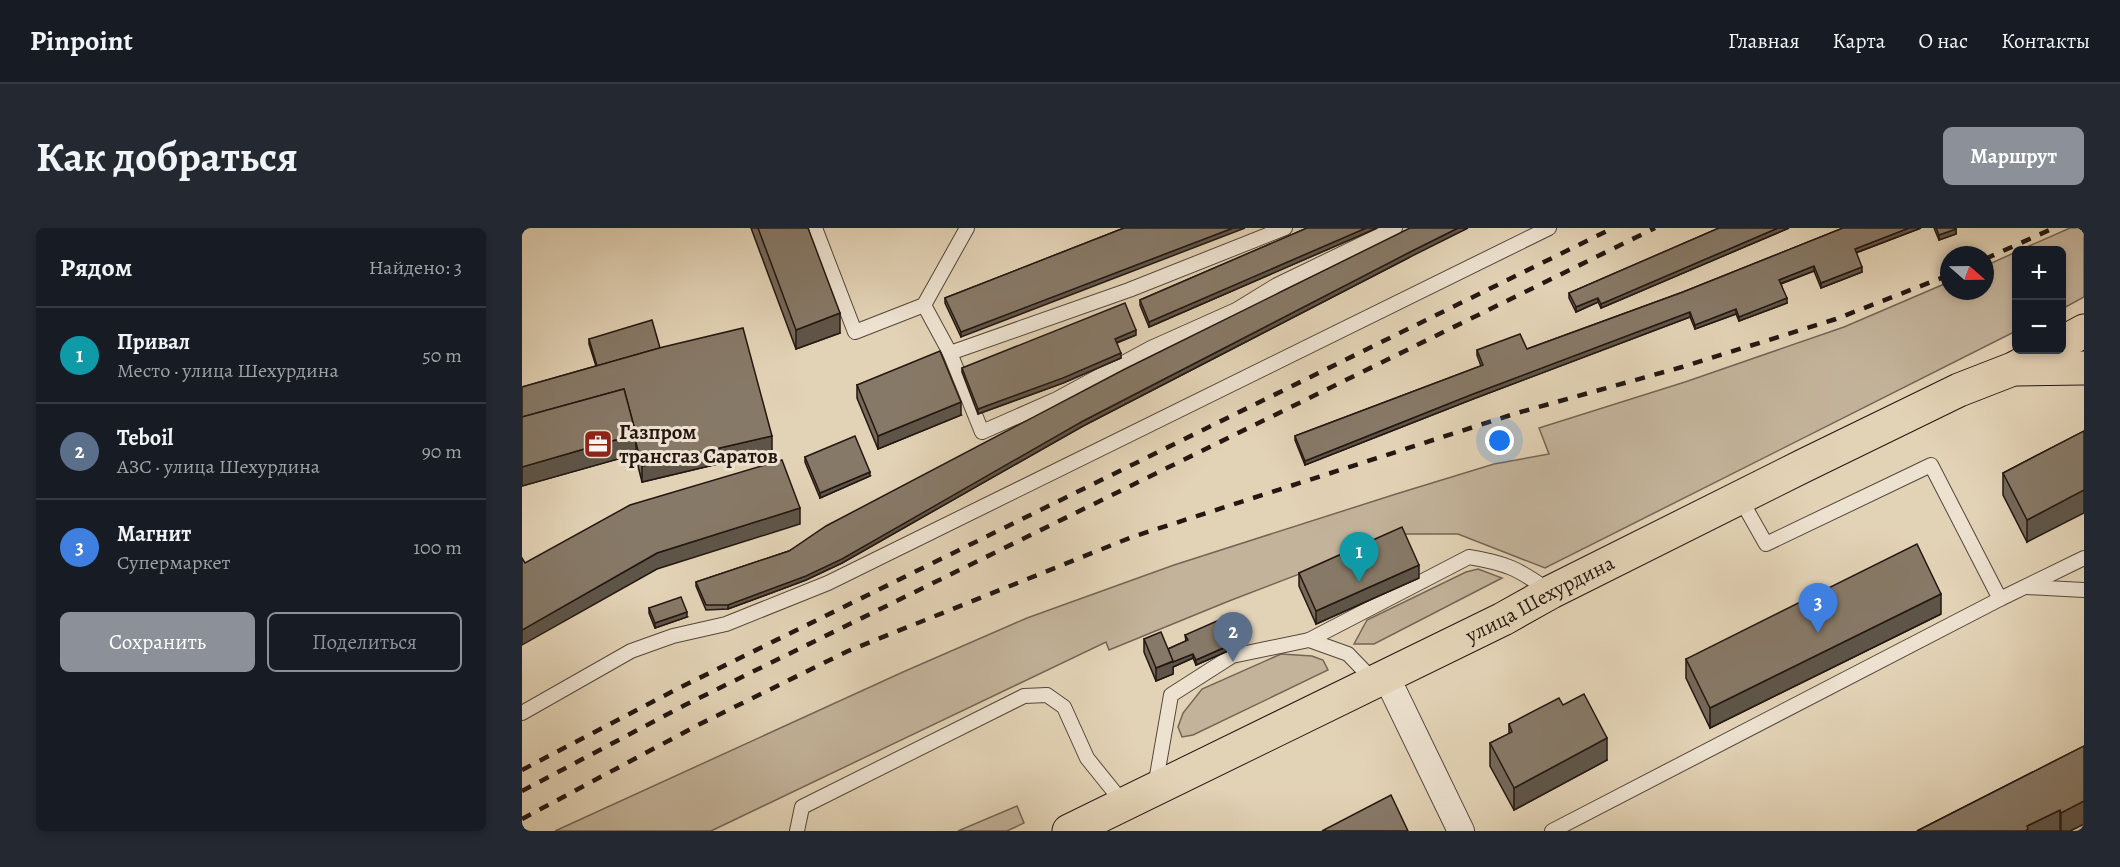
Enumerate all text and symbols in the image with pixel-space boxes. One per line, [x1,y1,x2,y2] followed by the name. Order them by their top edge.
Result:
[30,22,133,60] text: Pinpoint
[1728,27,1800,55] text: Главная
[1833,27,1885,55] text: Карта
[1918,27,1968,55] text: О нас
[2001,27,2090,55] text: Контакты
[1943,127,2084,185] button: Маршрут
[36,128,298,185] text: Как добраться
[1940,246,1994,300] north arrow
[2012,246,2066,354] map controls
[2012,246,2066,300] button: +
[60,250,132,285] text: Рядом
[369,254,462,281] text: Найдено: 3
[2012,300,2066,354] button: −
[117,327,190,357] text: Привал
[76,342,83,369] text: 1
[422,342,462,369] text: 50 m
[117,357,339,384] text: Место · улица Шехурдина
[619,418,778,470] place label: Газпром трансгаз Саратов
[117,423,173,453] text: Teboil
[1485,426,1514,455] your location
[582,428,614,460] office icon: Газпром трансгаз Саратов
[75,438,84,465] text: 2
[422,438,462,465] text: 90 m
[117,453,320,480] text: АЗС · улица Шехурдина
[117,519,191,549] text: Магнит
[1340,532,1378,582] pin: 1
[75,534,84,561] text: 3
[413,534,462,561] text: 100 m
[1460,548,1619,650] street label: улица Шехурдина
[117,549,231,576] text: Супермаркет
[1798,584,1838,633] pin: 3
[60,612,255,672] button: Сохранить
[267,612,462,672] button: Поделиться
[1214,612,1252,662] pin: 2

